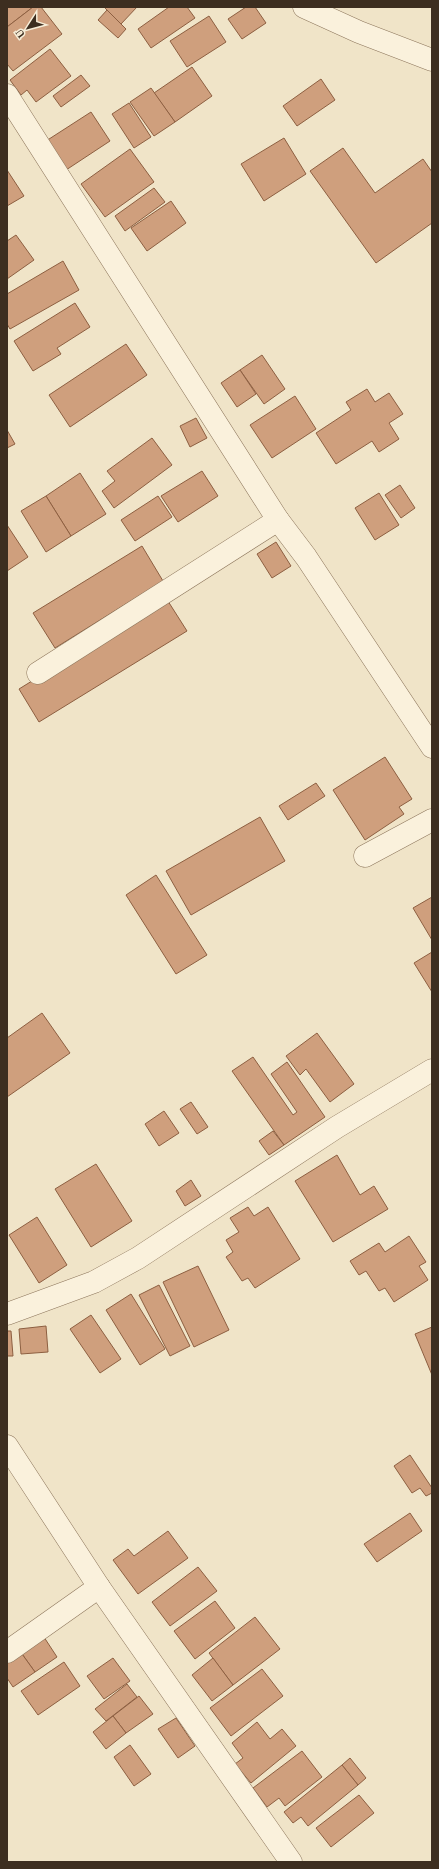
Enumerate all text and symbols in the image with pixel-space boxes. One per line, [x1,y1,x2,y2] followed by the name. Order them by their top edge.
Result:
[8,8,48,48] north arrow
[13,27,27,41] text: U

